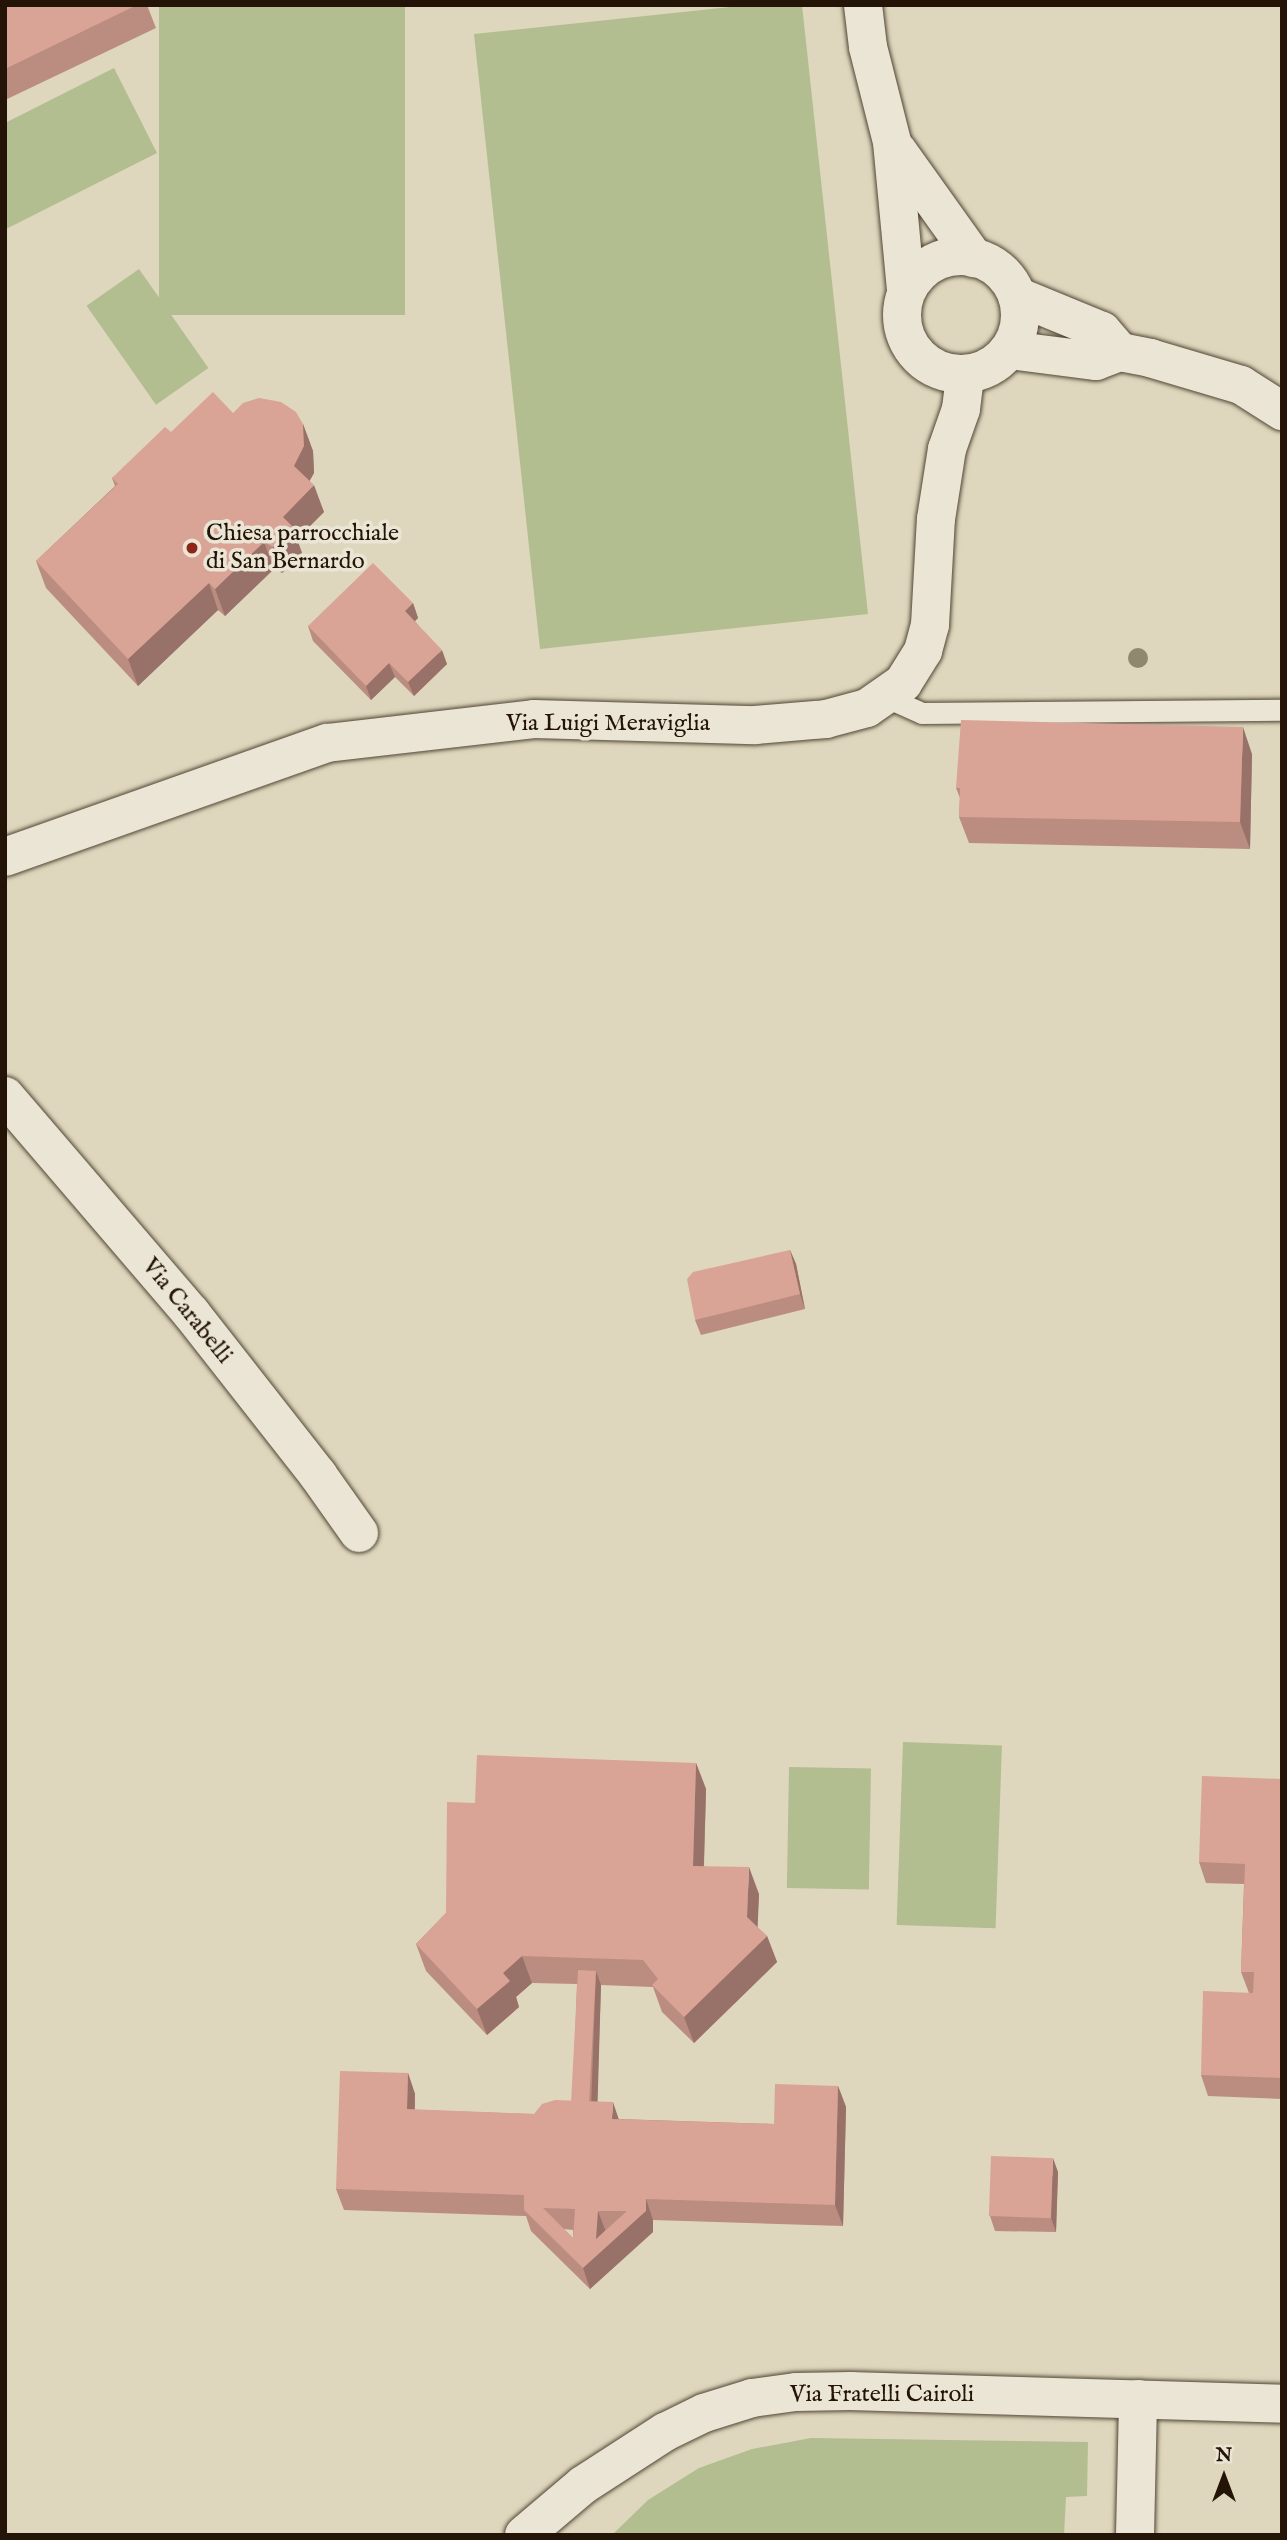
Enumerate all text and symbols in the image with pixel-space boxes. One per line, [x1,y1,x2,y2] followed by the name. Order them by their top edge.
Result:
[206,520,399,576] place label: Chiesa parrocchiale di San Bernardo
[184,540,200,556] marker: Chiesa parrocchiale di San Bernardo
[506,710,710,738] street label: Via Luigi Meraviglia
[136,1252,238,1370] street label: Via Carabelli
[790,2381,974,2409] street label: Via Fratelli Cairoli
[1189,2442,1259,2512] north arrow
[1216,2444,1232,2468] text: N

